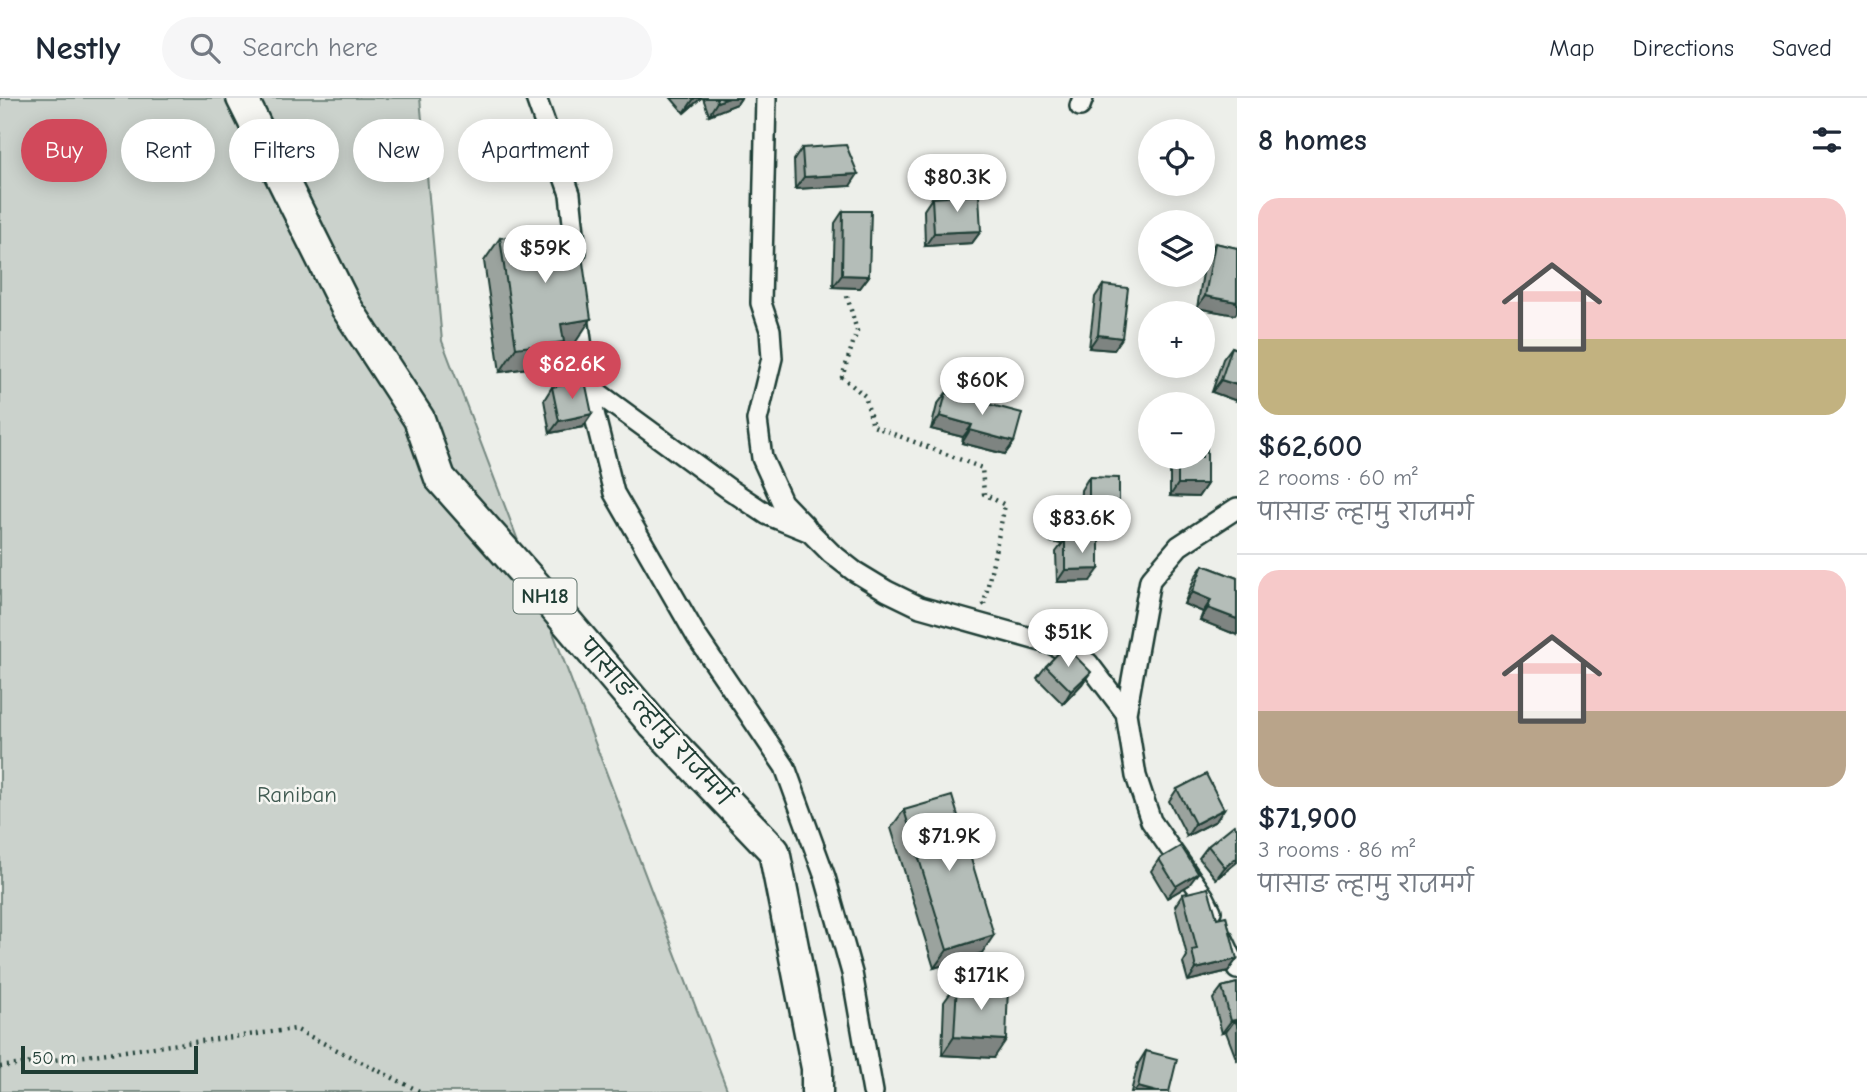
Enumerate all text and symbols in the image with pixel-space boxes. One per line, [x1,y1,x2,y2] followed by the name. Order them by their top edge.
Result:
[162,17,652,80] search box
[35,29,120,67] text: Nestly
[186,29,224,67] icon: search
[242,33,378,63] text: Search here
[1549,34,1595,62] text: Map
[1633,34,1734,62] text: Directions
[1772,34,1832,62] text: Saved
[21,119,107,182] chip: Buy
[121,119,215,182] chip: Rent
[229,119,339,182] chip: Filters
[353,119,444,182] chip: New
[458,119,613,182] chip: Apartment
[1138,119,1215,469] map controls
[1138,119,1215,196] button: locate
[1808,121,1846,159] icon: filters
[1258,123,1367,158] text: 8 homes
[900,155,1014,214] pin: $80.3K
[923,163,991,190] text: $80.3K
[1138,210,1215,287] button: layers
[504,226,586,285] pin: $59K
[519,234,571,261] text: $59K
[1489,244,1615,370] icon: home
[1138,301,1215,378] button: +
[515,342,629,401] pin: $62.6K
[539,350,605,377] text: $62.6K
[941,358,1023,417] pin: $60K
[956,366,1008,393] text: $60K
[1138,392,1215,469] button: −
[1258,429,1362,464] text: $62,600
[1258,464,1418,491] text: 2 rooms · 60 m²
[1025,496,1139,555] pin: $83.6K
[1258,499,1474,526] text: पासाङ ल्हामु राजमर्ग
[1049,504,1115,531] text: $83.6K
[514,578,576,614] road number: NH18
[1027,610,1109,669] pin: $51K
[1489,616,1615,742] icon: home
[1044,618,1092,645] text: $51K
[570,628,743,815] street label: पासाङ ल्हामु राजमर्ग
[257,781,337,808] park label: Raniban
[1258,801,1357,836] text: $71,900
[892,814,1006,873] pin: $71.9K
[918,822,980,849] text: $71.9K
[1258,836,1415,863] text: 3 rooms · 86 m²
[1258,871,1474,898] text: पासाङ ल्हामु राजमर्ग
[932,953,1030,1012] pin: $171K
[953,961,1009,988] text: $171K
[21,1043,198,1075] scale bar
[32,1047,76,1069] text: 50 m

